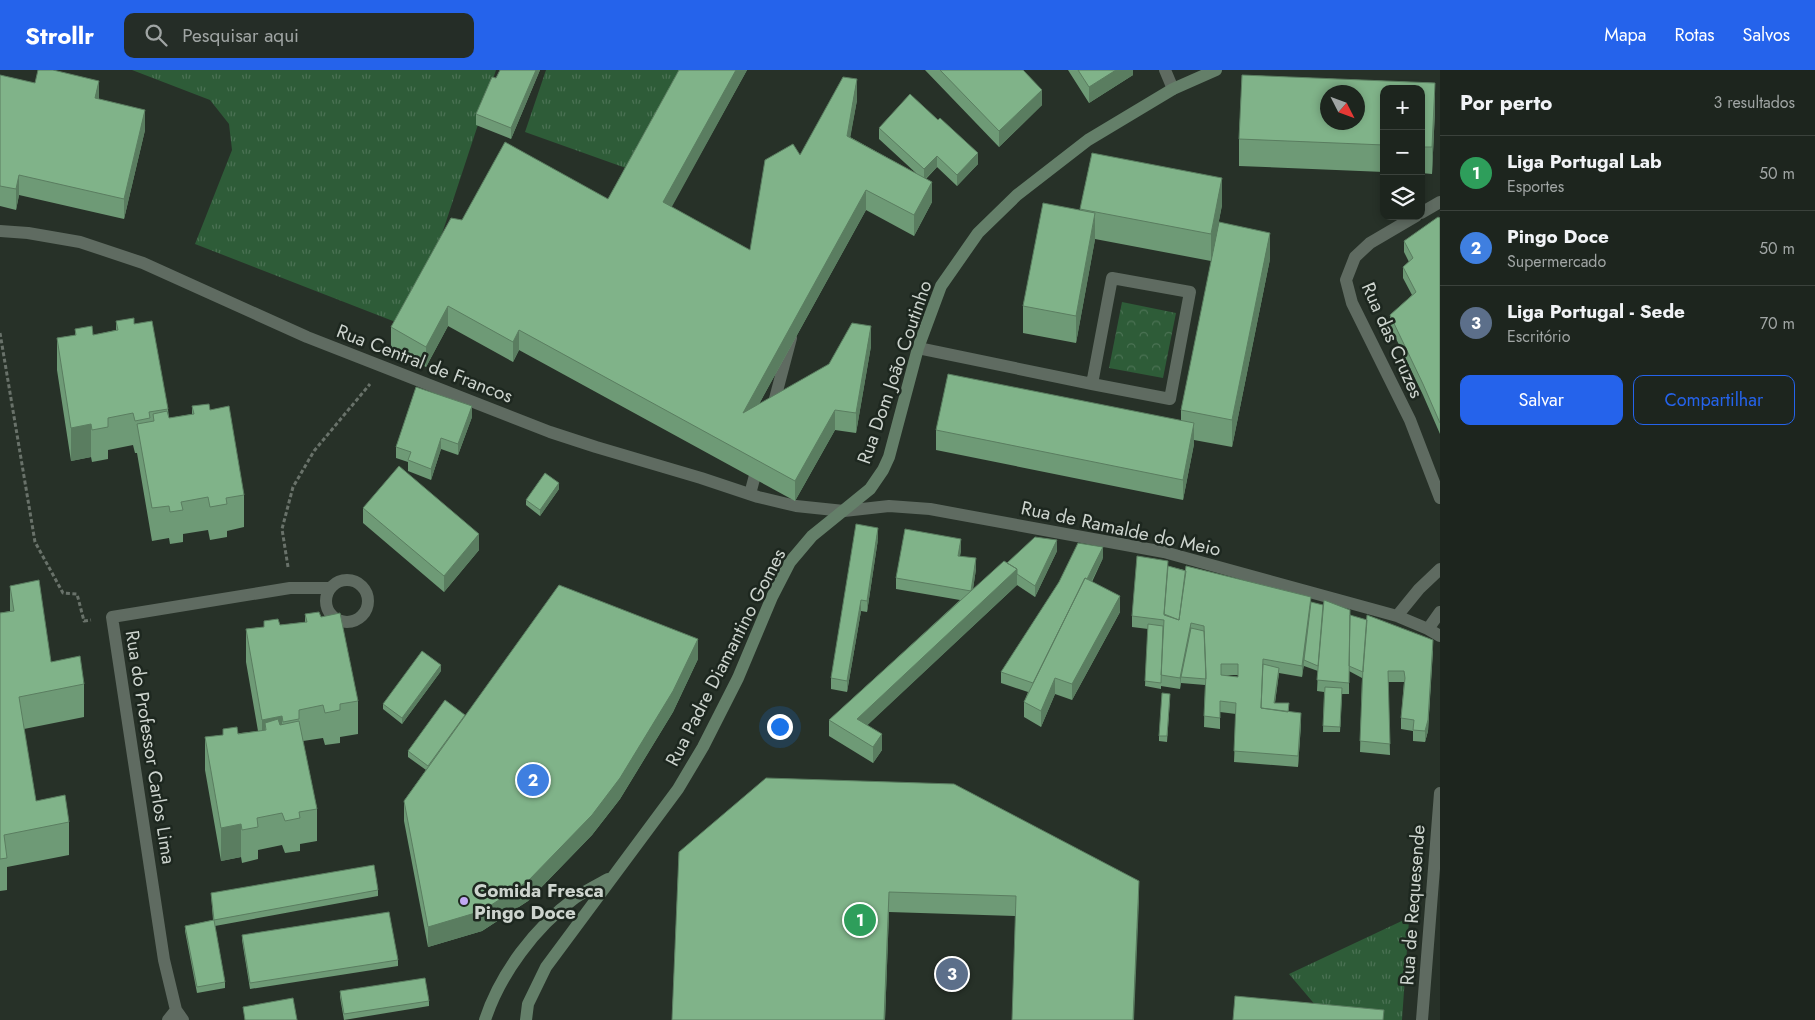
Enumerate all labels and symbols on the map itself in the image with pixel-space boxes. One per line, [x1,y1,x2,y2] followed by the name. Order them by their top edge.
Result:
[1320,85,1365,130] north arrow
[850,277,939,468] street label: Rua Dom João Coutinho
[1355,278,1430,403] street label: Rua das Cruzes
[333,317,517,410] street label: Rua Central de Francos
[1019,494,1223,563] street label: Rua de Ramalde do Meio
[659,544,792,771] street label: Rua Padre Diamantino Gomes
[119,628,182,866] street label: Rua do Professor Carlos Lima
[767,714,793,740] your location
[517,761,549,799] pin: 2
[1393,824,1432,986] street label: Rua de Requesende
[474,877,604,926] place label: Comida Fresca Pingo Doce
[458,895,470,907] marker: Comida Fresca Pingo Doce
[844,901,876,939] pin: 1
[936,955,968,993] pin: 3

